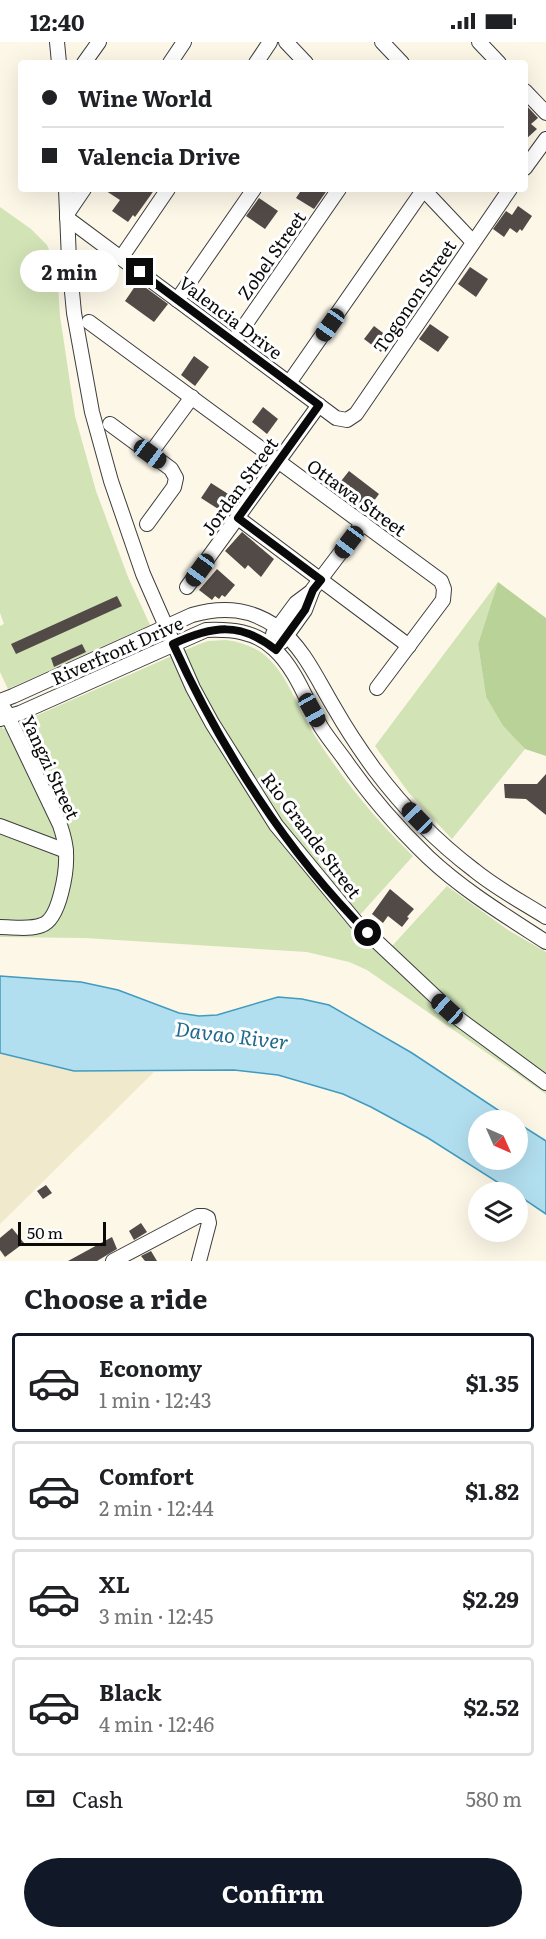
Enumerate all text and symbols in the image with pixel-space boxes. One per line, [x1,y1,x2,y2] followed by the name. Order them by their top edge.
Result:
[30,5,85,38] text: 12:40
[78,81,212,114] text: Wine World
[78,139,240,172] text: Valencia Drive
[230,204,312,305] street label: Zobel Street
[366,233,462,358] street label: Togonon Street
[20,251,119,293] callout: 2 min
[42,256,97,286] text: 2 min
[126,258,153,285] route end
[173,269,289,365] street label: Valencia Drive
[312,305,348,345] car
[194,431,284,541] street label: Jordan Street
[130,436,170,472] car
[302,452,413,543] street label: Ottawa Street
[331,522,367,562] car
[182,550,218,590] car
[47,609,187,691] street label: Riverfront Drive
[295,690,329,730] car
[15,710,87,824] street label: Yangzi Street
[256,766,369,904] street label: Rio Grande Street
[398,799,436,837] car
[354,919,381,946] route start
[428,990,466,1028] car
[174,1012,290,1056] water label: Davao River
[468,1110,528,1170] north arrow
[468,1110,528,1242] map controls
[468,1182,528,1242] button: layers
[18,1219,106,1246] scale bar
[27,1220,63,1244] text: 50 m
[24,1277,207,1317] text: Choose a ride
[99,1351,202,1384] text: Economy
[27,1356,81,1410] icon: car
[465,1366,519,1399] text: $1.35
[99,1384,212,1414] text: 1 min · 12:43
[99,1459,194,1492] text: Comfort
[27,1464,81,1518] icon: car
[465,1474,519,1507] text: $1.82
[99,1492,214,1522] text: 2 min · 12:44
[99,1567,130,1600] text: XL
[27,1572,81,1626] icon: car
[462,1582,519,1615] text: $2.29
[99,1600,214,1630] text: 3 min · 12:45
[99,1675,161,1708] text: Black
[27,1680,81,1734] icon: car
[463,1690,519,1723] text: $2.52
[99,1708,214,1738] text: 4 min · 12:46
[24,1782,57,1815] icon: cash
[72,1782,123,1815] text: Cash
[466,1783,522,1813] text: 580 m
[24,1858,522,1927] button: Confirm

